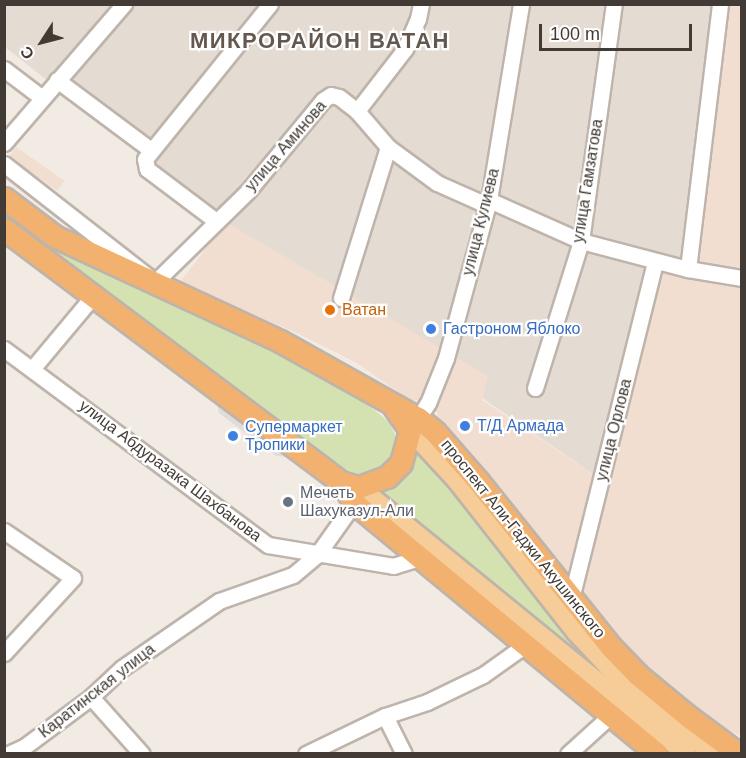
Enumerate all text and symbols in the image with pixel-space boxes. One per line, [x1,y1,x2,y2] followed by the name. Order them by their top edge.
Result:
[12,12,72,72] north arrow
[542,12,695,50] scale bar
[550,24,600,44] text: 100 m
[190,28,450,54] district label: МИКРОРАЙОН ВАТАН
[17,43,37,63] text: С
[241,97,331,195] street label: улица Аминова
[569,118,607,244] street label: улица Гамзатова
[458,166,504,278] street label: улица Кулиева
[342,300,386,320] place label: Ватан
[323,303,337,317] marker: Ватан
[443,319,580,339] place label: Гастроном Яблоко
[424,322,438,336] marker: Гастроном Яблоко
[592,377,636,483] street label: улица Орлова
[75,396,265,546] street label: улица Абдуразака Шахбанова
[477,416,564,436] place label: Т/Д Армада
[245,417,343,455] place label: Супермаркет Тропики
[458,419,472,433] marker: Т/Д Армада
[226,429,240,443] marker: Супермаркет Тропики
[437,436,609,642] street label: проспект Али-Гаджи Акушинского
[300,483,414,521] place label: Мечеть Шахуказул-Али
[281,495,295,509] marker: Мечеть Шахуказул-Али
[35,640,159,742] street label: Каратинская улица

